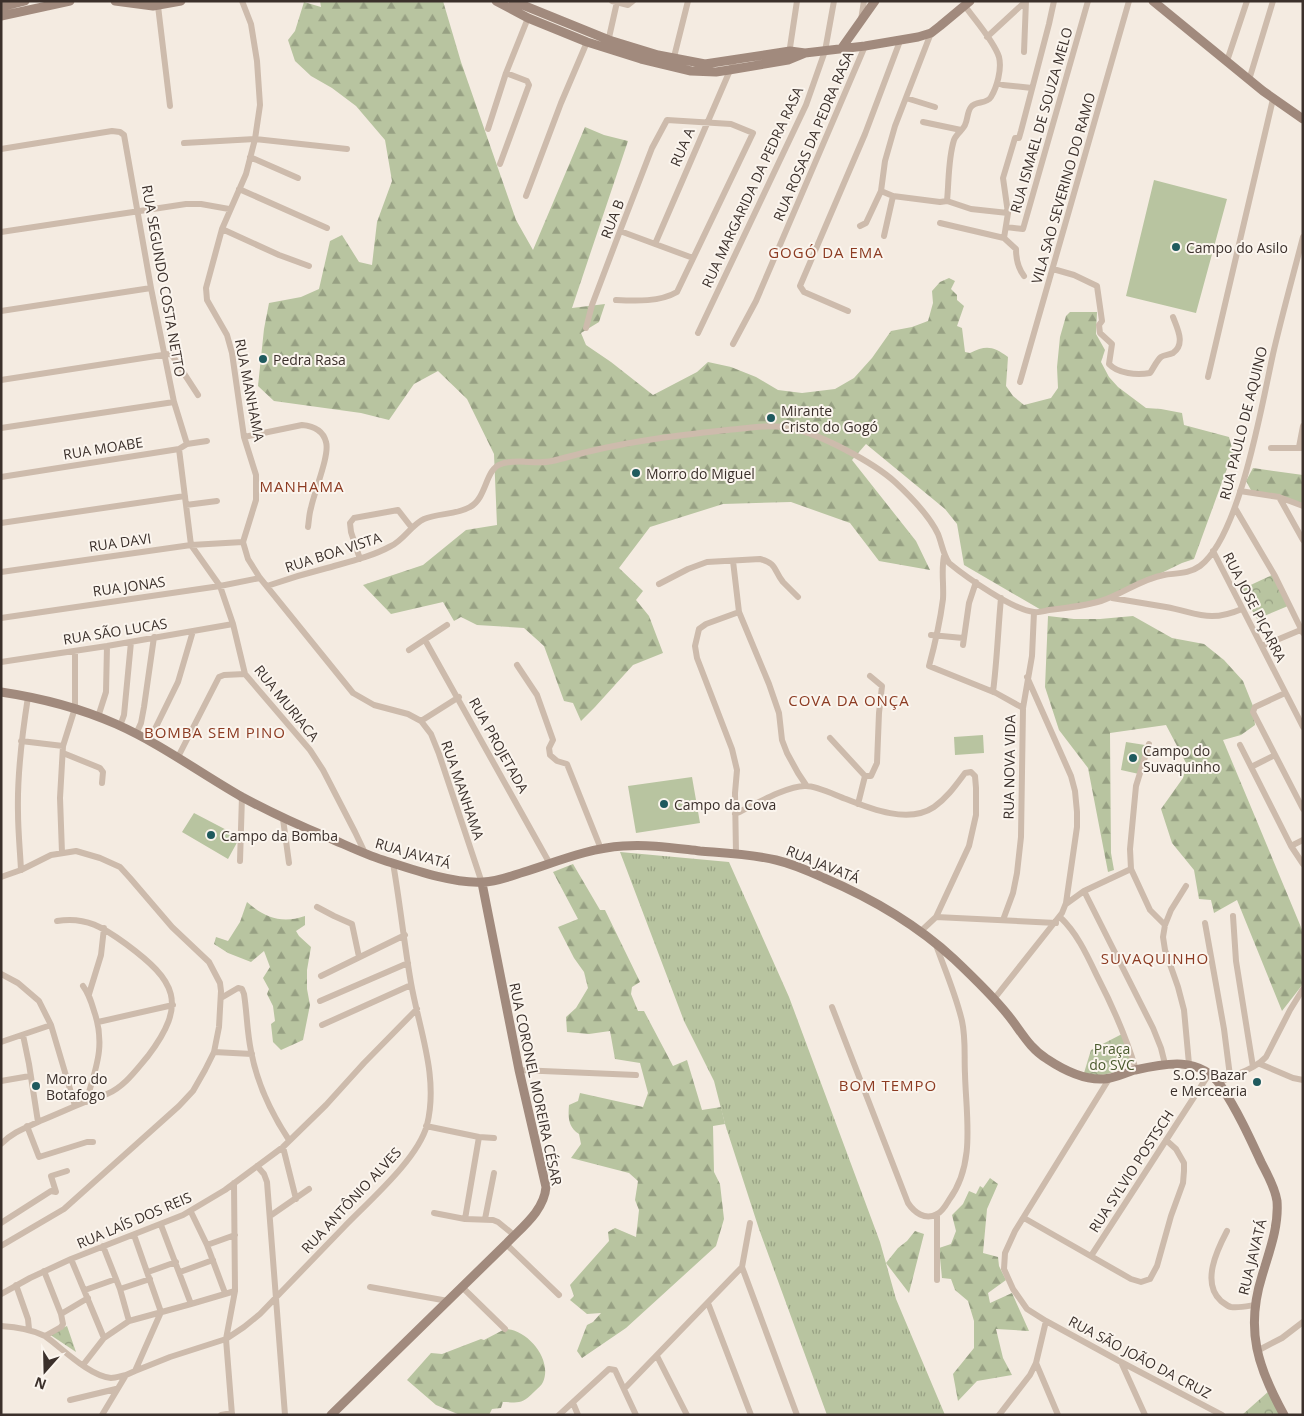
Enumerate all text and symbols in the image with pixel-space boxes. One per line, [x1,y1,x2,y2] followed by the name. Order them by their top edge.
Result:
[1005,25,1077,215] street label: RUA ISMAEL DE SOUZA MELO
[769,48,858,224] street label: RUA ROSAS DA PEDRA RASA
[697,83,807,291] street label: RUA MARGARIDA DA PEDRA RASA
[1027,90,1099,286] street label: VILA SAO SEVERINO DO RAMO
[665,125,699,169] street label: RUA A
[138,184,190,379] street label: RUA SEGUNDO COSTA NETTO
[596,197,628,241] street label: RUA B
[1186,238,1288,257] place label: Campo do Asilo
[1170,241,1182,253] marker: Campo do Asilo
[768,242,884,262] district label: GOGÓ DA EMA
[231,337,269,443] street label: RUA MANHAMA
[1215,344,1271,502] street label: RUA PAULO DE AQUINO
[273,350,346,369] place label: Pedra Rasa
[257,353,269,365] marker: Pedra Rasa
[781,401,878,436] place label: Mirante Cristo do Gogó
[765,412,777,424] marker: Mirante Cristo do Gogó
[62,432,144,464] street label: RUA MOABE
[646,464,755,483] place label: Morro do Miguel
[630,467,642,479] marker: Morro do Miguel
[260,476,344,496] district label: MANHAMA
[282,527,384,577] street label: RUA BOA VISTA
[88,528,152,556] street label: RUA DAVI
[1219,549,1291,665] street label: RUA JOSE PIÇARRA
[92,572,166,600] street label: RUA JONAS
[62,613,168,649] street label: RUA SÃO LUCAS
[250,661,324,745] street label: RUA MURIACA
[788,690,910,710] district label: COVA DA ONÇA
[465,694,533,796] street label: RUA PROJETADA
[999,714,1019,820] street label: RUA NOVA VIDA
[144,722,286,742] district label: BOMBA SEM PINO
[437,738,489,842] street label: RUA MANHAMA
[1143,741,1220,776] place label: Campo do Suvaquinho
[1127,752,1139,764] marker: Campo do Suvaquinho
[674,795,776,814] place label: Campo da Cova
[658,798,670,810] marker: Campo da Cova
[221,826,338,845] place label: Campo da Bomba
[205,829,217,841] marker: Campo da Bomba
[373,833,453,873] street label: RUA JAVATÁ
[783,841,863,887] street label: RUA JAVATÁ
[1101,948,1209,968] district label: SUVAQUINHO
[505,981,567,1187] street label: RUA CORONEL MOREIRA CÉSAR
[1089,1039,1135,1074] park label: Praça do SVC
[1170,1065,1247,1100] place label: S.O.S Bazar e Mercearia
[46,1069,108,1104] place label: Morro do Botafogo
[839,1075,937,1095] district label: BOM TEMPO
[1251,1076,1263,1088] marker: S.O.S Bazar e Mercearia
[30,1080,42,1092] marker: Morro do Botafogo
[1084,1106,1178,1236] street label: RUA SYLVIO POSTSCH
[297,1143,405,1257] street label: RUA ANTÔNIO ALVES
[74,1187,194,1253] street label: RUA LAÍS DOS REIS
[1233,1217,1271,1297] street label: RUA JAVATÁ
[1065,1311,1215,1403] street label: RUA SÃO JOÃO DA CRUZ
[20,1346,70,1396] north arrow
[32,1373,49,1395] text: N

